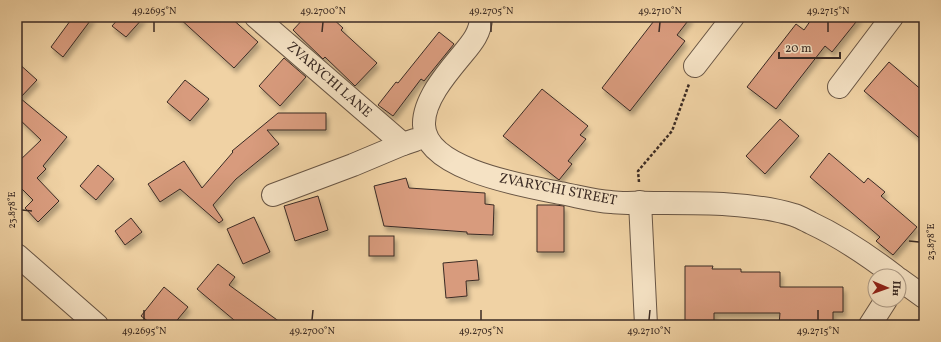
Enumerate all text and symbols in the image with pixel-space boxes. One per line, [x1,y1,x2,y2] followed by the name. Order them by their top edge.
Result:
[132,4,177,18] text: 49.2695°N
[300,4,347,18] text: 49.2700°N
[469,4,514,18] text: 49.2705°N
[638,4,683,18] text: 49.2710°N
[806,4,850,18] text: 49.2715°N
[779,34,840,60] scale bar
[282,38,376,122] street label: ZVARYCHI LANE
[785,41,812,57] text: 20 m
[497,169,619,211] street label: ZVARYCHI STREET
[5,191,19,229] text: 23.878°E
[924,223,938,261] text: 23.878°E
[867,268,907,308] north arrow
[888,280,903,296] text: Пн
[122,324,167,338] text: 49.2695°N
[289,324,336,338] text: 49.2700°N
[459,324,504,338] text: 49.2705°N
[627,324,672,338] text: 49.2710°N
[796,324,840,338] text: 49.2715°N

